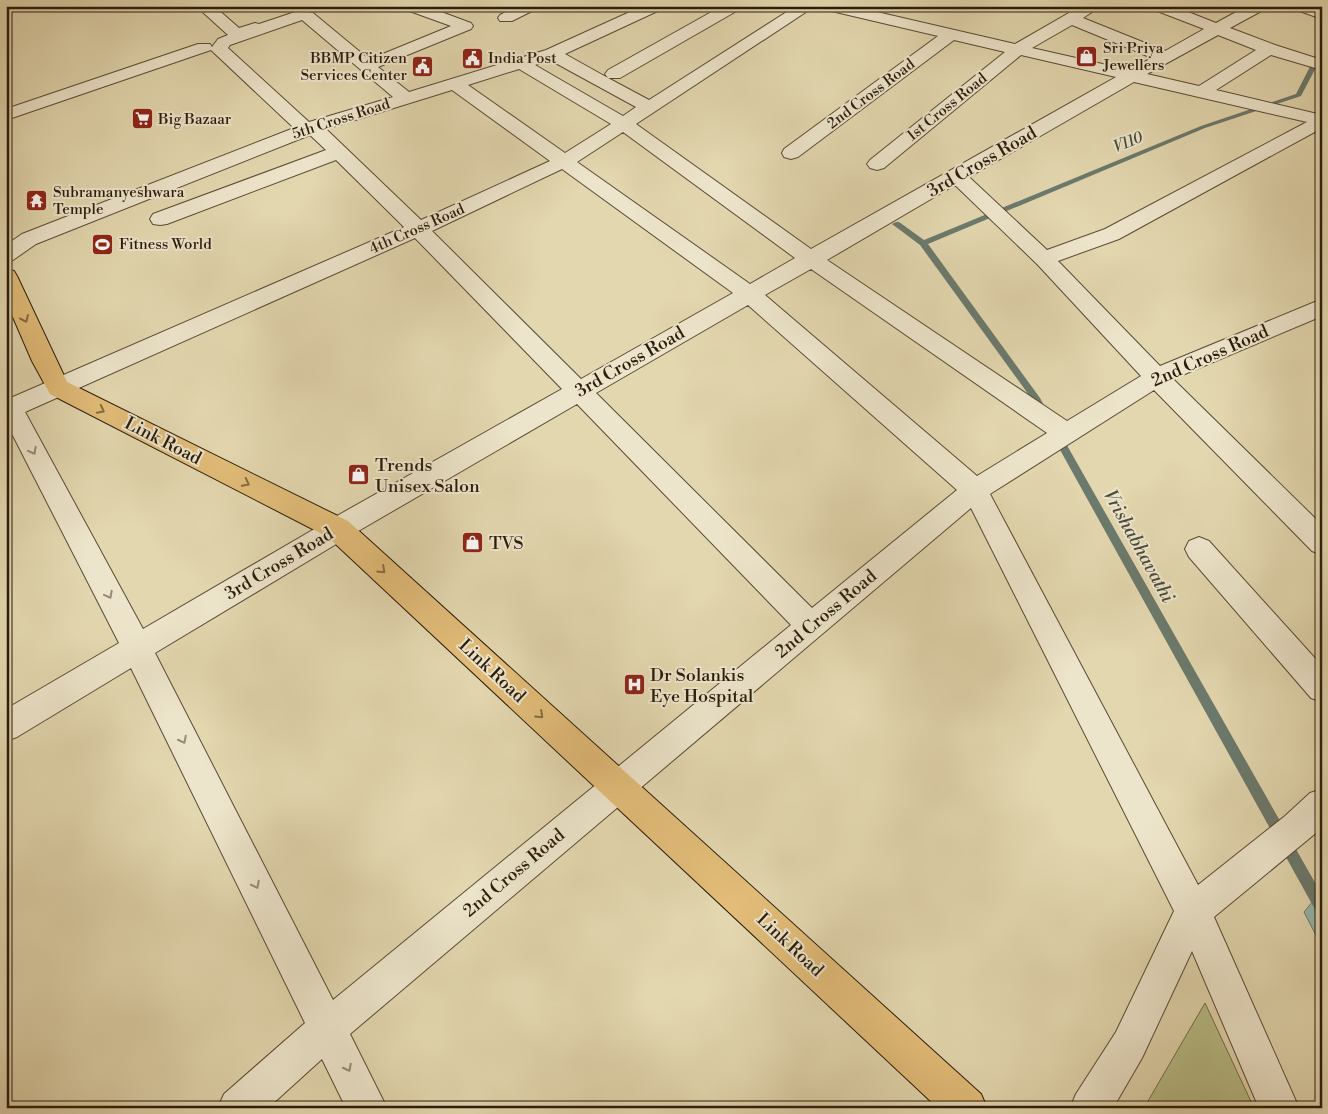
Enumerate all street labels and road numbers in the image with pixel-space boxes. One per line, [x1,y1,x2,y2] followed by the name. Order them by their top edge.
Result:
[823,54,919,133] street label: 2nd Cross Road
[903,69,991,145] street label: 1st Cross Road
[290,94,393,144] street label: 5th Cross Road
[923,121,1042,203] street label: 3rd Cross Road
[366,199,468,259] street label: 4th Cross Road
[1148,320,1273,392] street label: 2nd Cross Road
[571,321,690,403] street label: 3rd Cross Road
[121,412,206,471] street label: Link Road
[220,522,338,605] street label: 3rd Cross Road
[770,564,882,663] street label: 2nd Cross Road
[454,634,531,708] street label: Link Road
[458,823,570,922] street label: 2nd Cross Road
[752,908,829,982] street label: Link Road

